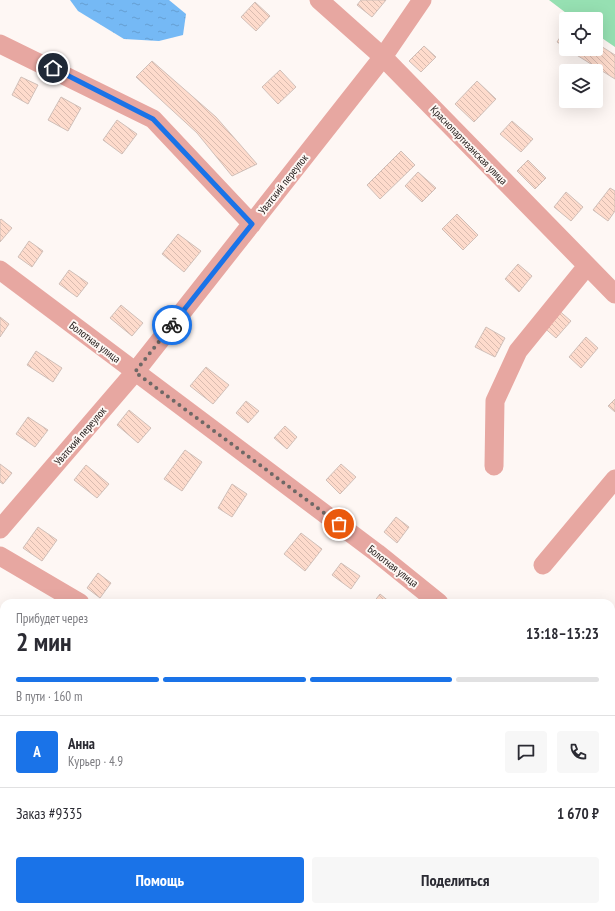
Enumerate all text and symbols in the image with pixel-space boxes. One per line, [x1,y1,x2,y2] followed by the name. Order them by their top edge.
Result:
[559,12,603,108] map controls
[559,12,603,56] button: locate
[36,51,70,85] pin
[42,57,64,79] icon: home
[559,64,603,108] button: layers
[428,102,510,188] street label: Краснопартизанская улица
[255,150,311,217] street label: Уватский переулок
[152,305,192,345] courier
[161,314,183,336] icon: bike
[67,318,123,366] street label: Болотная улица
[51,403,110,468] street label: Уватский переулок
[322,507,356,541] pin
[328,513,350,535] icon: bag
[365,542,421,590] street label: Болотная улица
[16,610,88,627] text: Прибудет через
[526,624,599,643] text: 13:18–13:23
[16,625,71,658] text: 2 мин
[16,688,82,705] text: В пути · 160 m
[505,731,547,773] button: chat
[557,731,599,773] button: phone
[68,734,95,753] text: Анна
[33,742,41,761] text: А
[68,753,123,770] text: Курьер · 4.9
[16,804,83,823] text: Заказ #9335
[557,804,599,823] text: 1 670 ₽
[16,857,304,903] button: Помощь
[312,857,599,903] button: Поделиться

